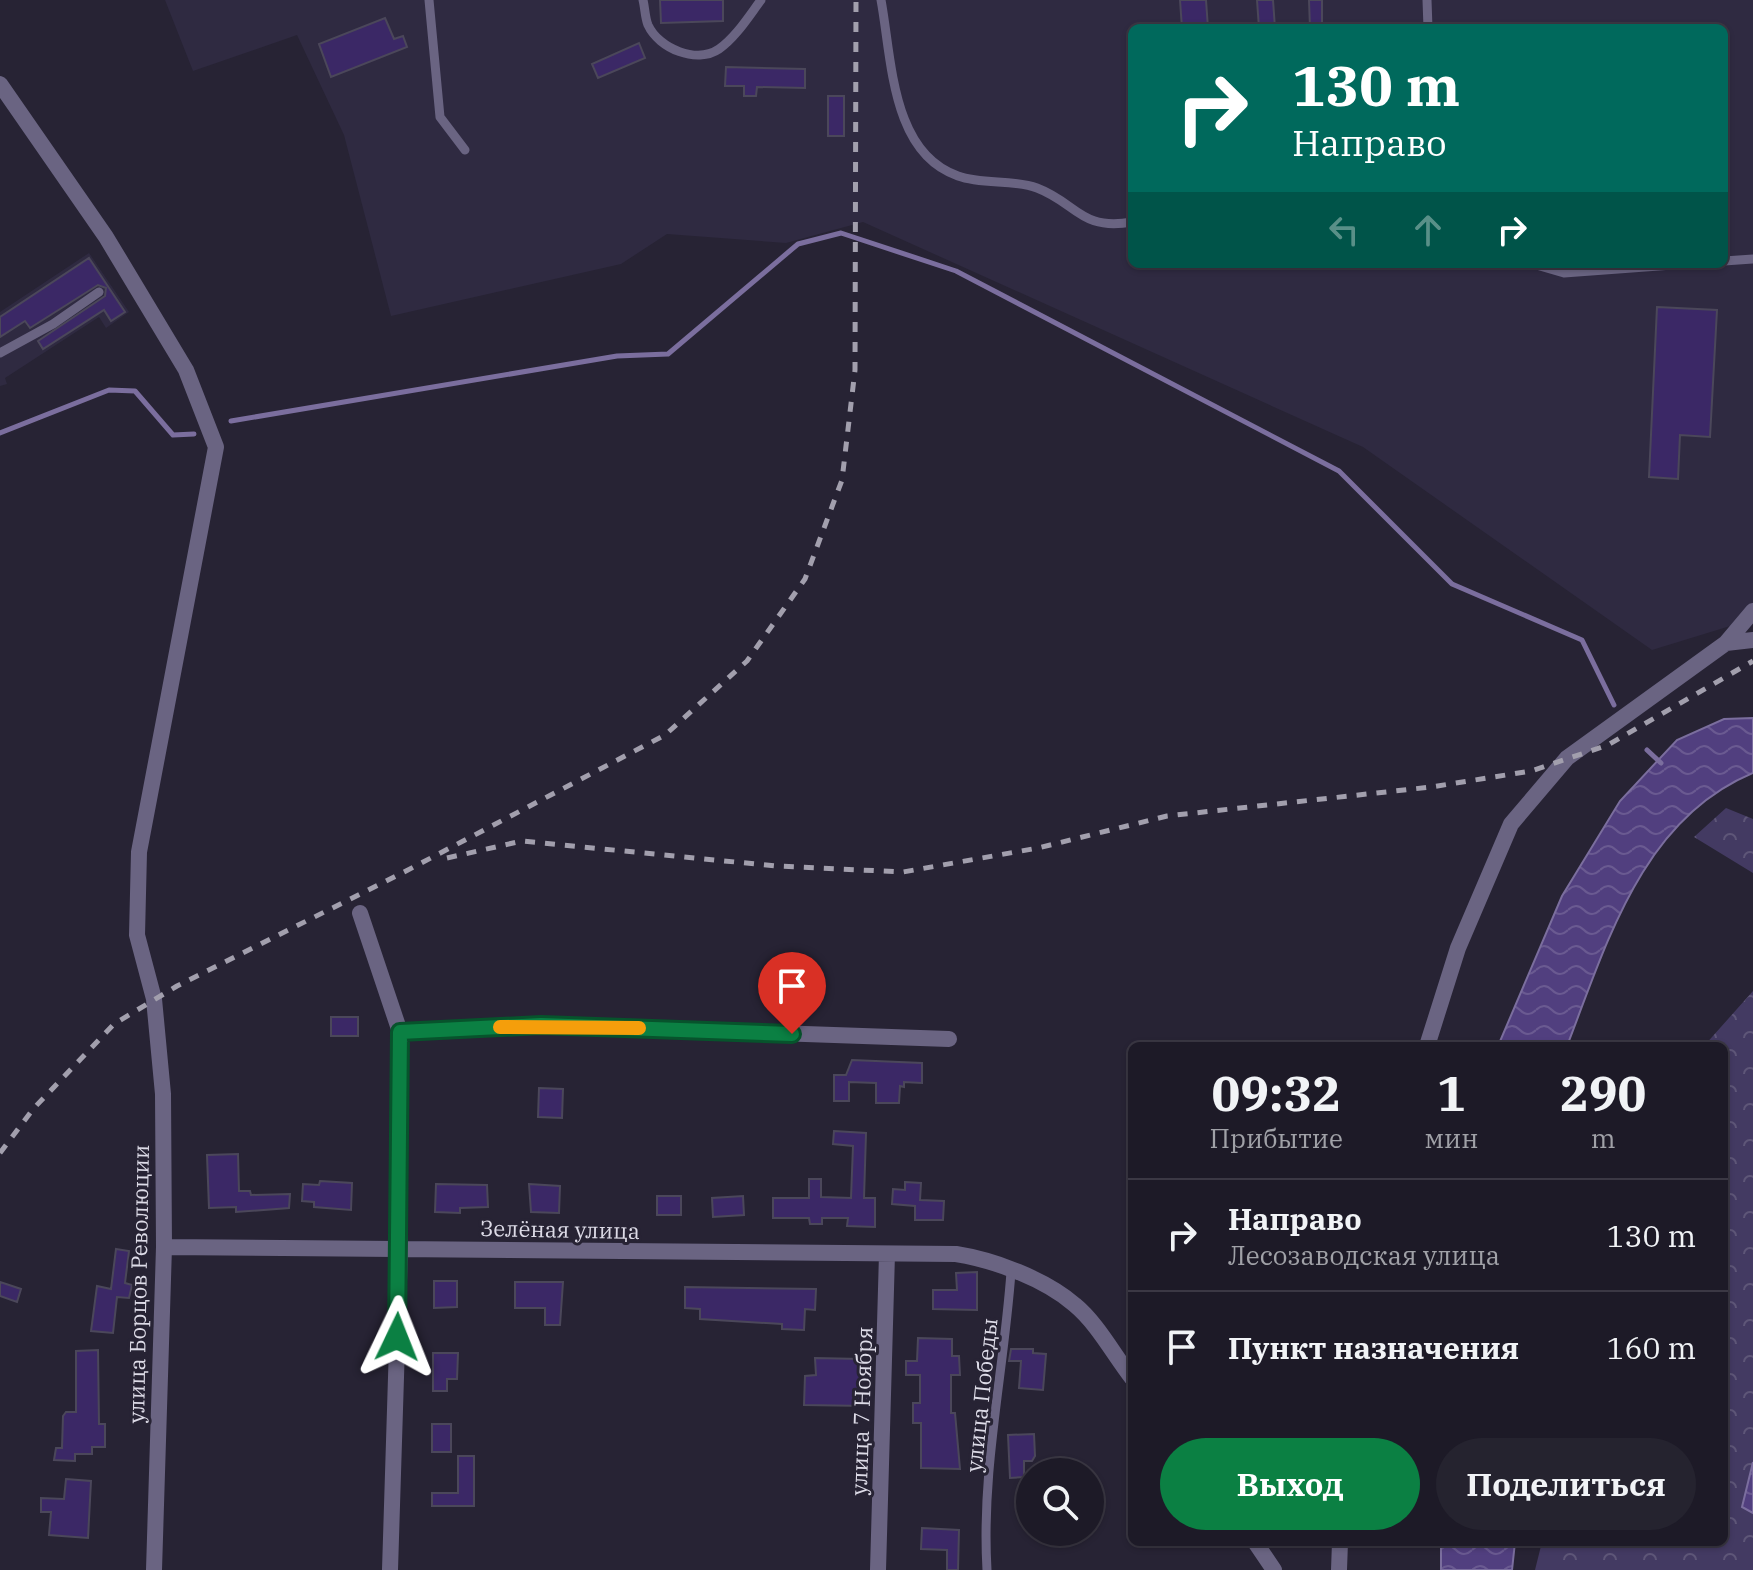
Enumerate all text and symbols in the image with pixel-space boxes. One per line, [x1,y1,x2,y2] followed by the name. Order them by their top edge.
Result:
[1292,49,1460,121] text: 130 m
[1160,56,1264,160] icon: right
[1292,119,1447,166] text: Направо
[1322,208,1366,252] icon: left
[1406,208,1450,252] icon: ahead
[1490,208,1534,252] icon: right
[758,952,826,1034] pin
[770,964,814,1008] icon: arrive
[1211,1062,1341,1124] text: 09:32
[1437,1062,1466,1124] text: 1
[1560,1062,1646,1124] text: 290
[1210,1121,1343,1155] text: Прибытие
[1425,1121,1478,1155] text: мин
[1591,1121,1616,1155] text: m
[121,1144,155,1424] street label: улица Борцов Революции
[1228,1199,1362,1238] text: Направо
[480,1213,640,1245] street label: Зелёная улица
[1160,1213,1204,1257] icon: right
[1606,1216,1696,1255] text: 130 m
[1228,1238,1500,1272] text: Лесозаводская улица
[355,1295,439,1379] position arrow
[958,1316,1004,1474] street label: улица Победы
[1160,1325,1204,1369] icon: arrive
[844,1326,878,1496] street label: улица 7 Ноября
[1228,1328,1519,1367] text: Пункт назначения
[1606,1328,1696,1367] text: 160 m
[1160,1438,1420,1530] button: Выход
[1436,1438,1696,1530] button: Поделиться
[1016,1458,1104,1546] map controls
[1016,1458,1104,1546] button: search

